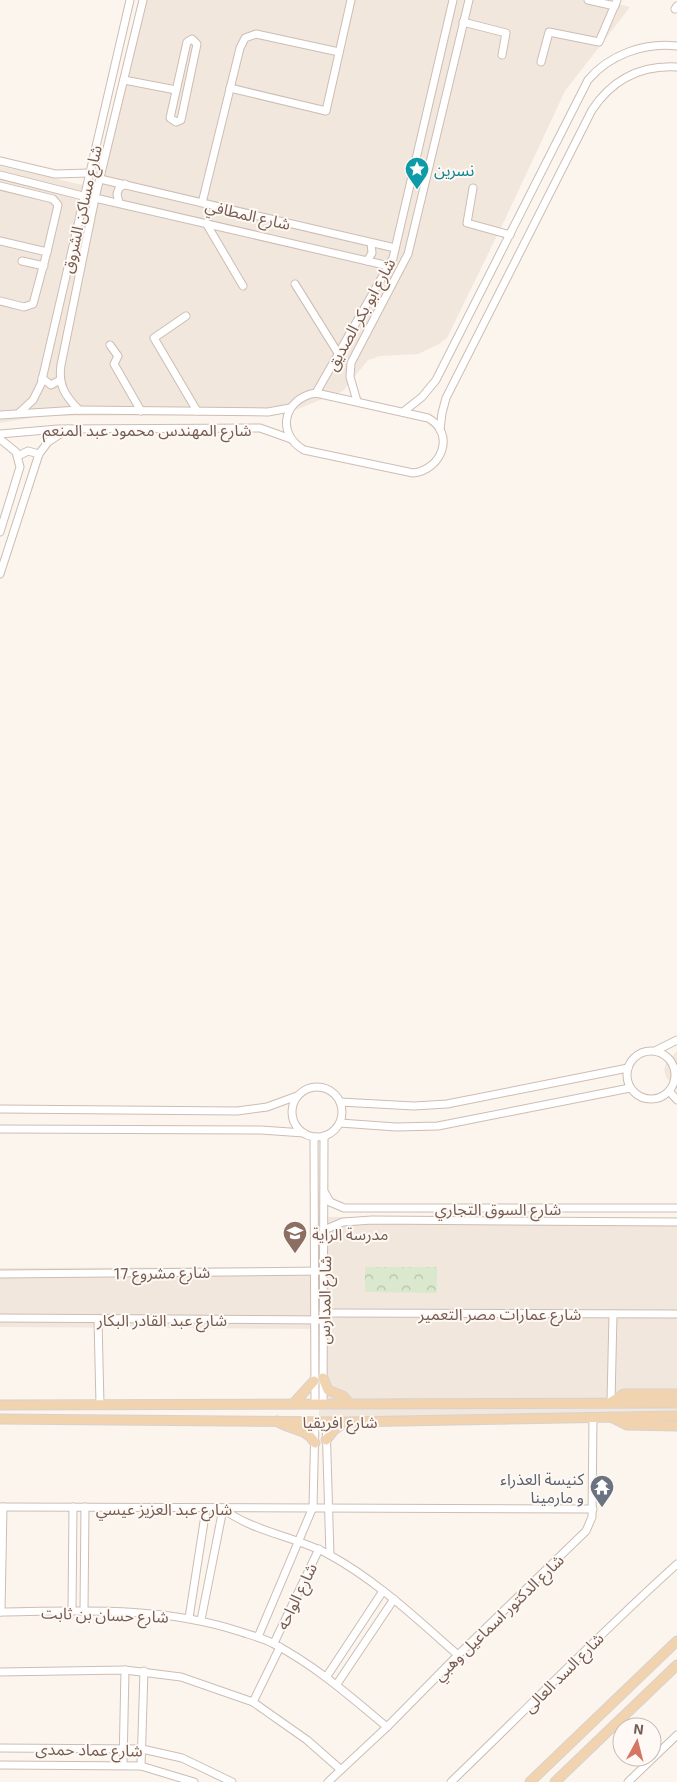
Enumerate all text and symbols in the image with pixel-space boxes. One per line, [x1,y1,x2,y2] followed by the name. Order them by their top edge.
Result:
[57,143,109,276] street label: شارع مساكن الشروق
[404,156,430,190] place icon: نسرين
[434,160,474,180] place label: نسرين
[203,195,292,237] street label: شارع المطافي
[321,254,402,376] street label: شارع ابو بكر الصديق
[42,420,252,443] street label: شارع المهندس محمود عبد المنعم
[435,1199,561,1222] street label: شارع السوق التجاري
[282,1220,308,1254] school or university icon: مدرسة الراية
[312,1224,388,1244] place label: مدرسة الراية
[314,1255,338,1345] street label: شارع المدارس
[114,1262,210,1286] street label: شارع مشروع 17
[418,1304,581,1327] street label: شارع عمارات مصر التعمير
[96,1310,227,1333] street label: شارع عبد القادر البكار
[303,1412,377,1435] street label: شارع افريقيا
[500,1469,584,1507] place label: كنيسة العذراء و مارمينا
[589,1474,615,1508] temple icon: كنيسة العذراء و مارمينا
[96,1499,232,1522] street label: شارع عبد العزيز عيسي
[429,1550,570,1687] street label: شارع الدكتور اسماعيل وهبي
[272,1560,324,1634] street label: شارع الواحه
[41,1602,169,1630] street label: شارع حسان بن ثابت
[519,1628,610,1719] street label: شارع السد العالى
[612,1717,662,1767] north arrow
[633,1720,645,1738] text: N
[35,1739,143,1763] street label: شارع عماد حمدى

